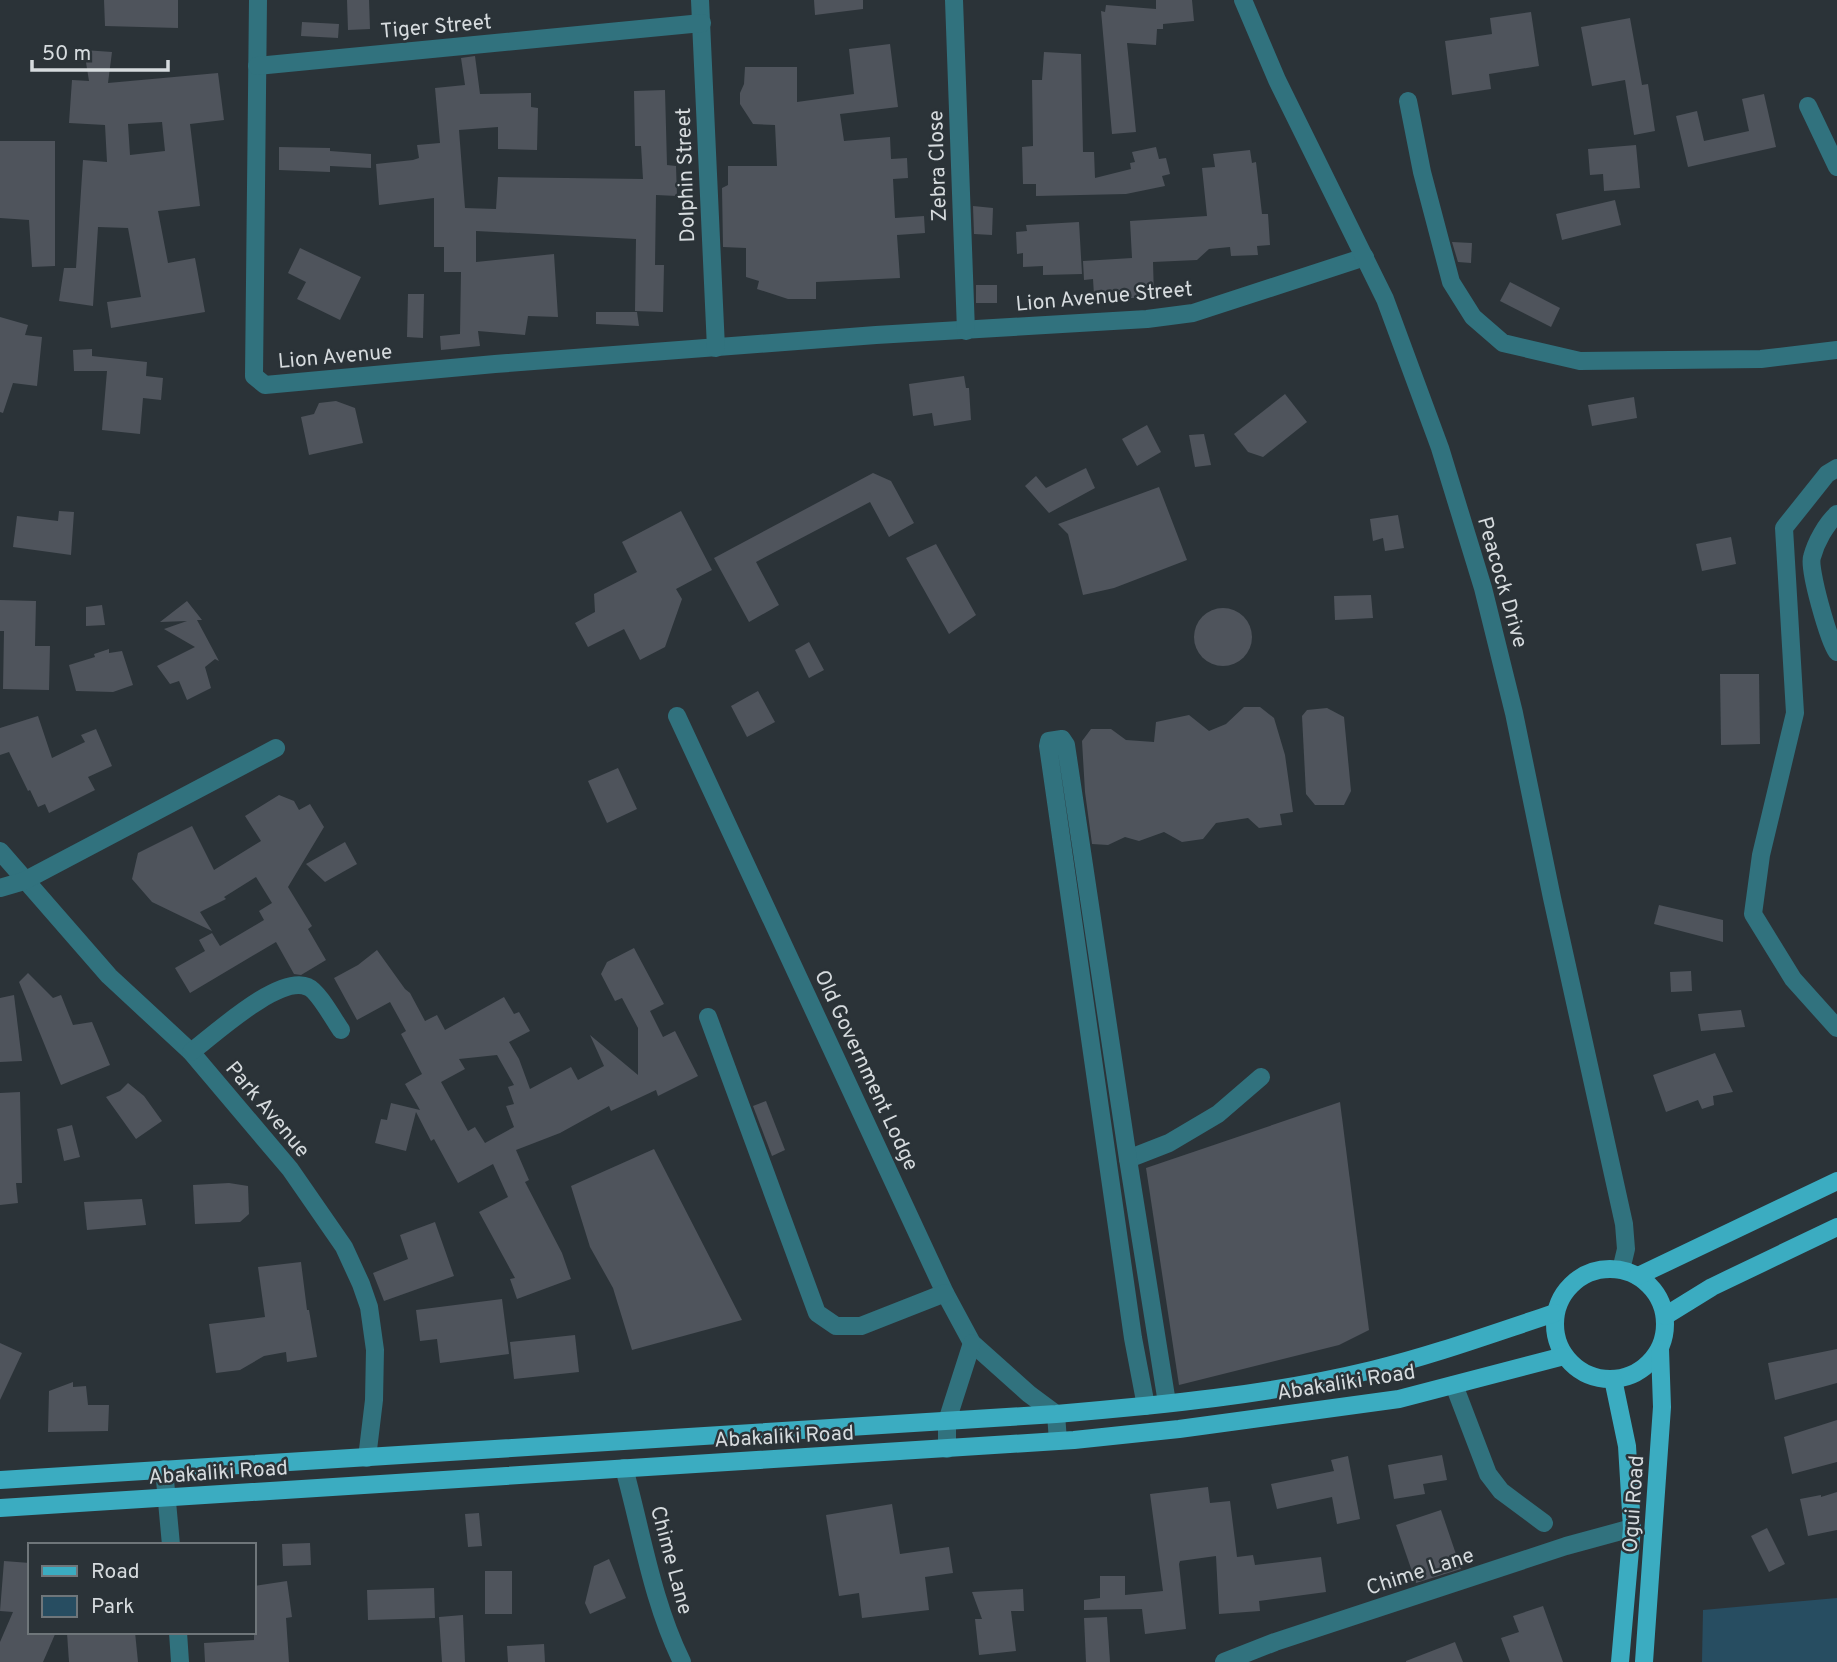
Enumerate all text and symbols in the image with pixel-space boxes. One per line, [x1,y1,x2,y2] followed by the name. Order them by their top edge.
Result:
[379,9,493,46] street label: Tiger Street
[32,28,168,72] scale bar
[42,41,91,68] text: 50 m
[671,107,702,243] street label: Dolphin Street
[923,110,954,222] street label: Zebra Close
[1015,276,1194,319] street label: Lion Avenue Street
[277,339,393,376] street label: Lion Avenue
[1470,514,1533,651] street label: Peacock Drive
[807,966,924,1175] street label: Old Government Lodge
[219,1056,315,1164] street label: Park Avenue
[1275,1359,1417,1408] street label: Abakaliki Road
[713,1420,855,1455] street label: Abakaliki Road
[1618,1454,1651,1554] street label: Ogui Road
[147,1455,289,1492] street label: Abakaliki Road
[643,1503,698,1618] street label: Chime Lane
[1363,1542,1478,1603] street label: Chime Lane
[28,1543,256,1634] legend
[91,1559,140,1586] text: Road
[91,1594,134,1621] text: Park

